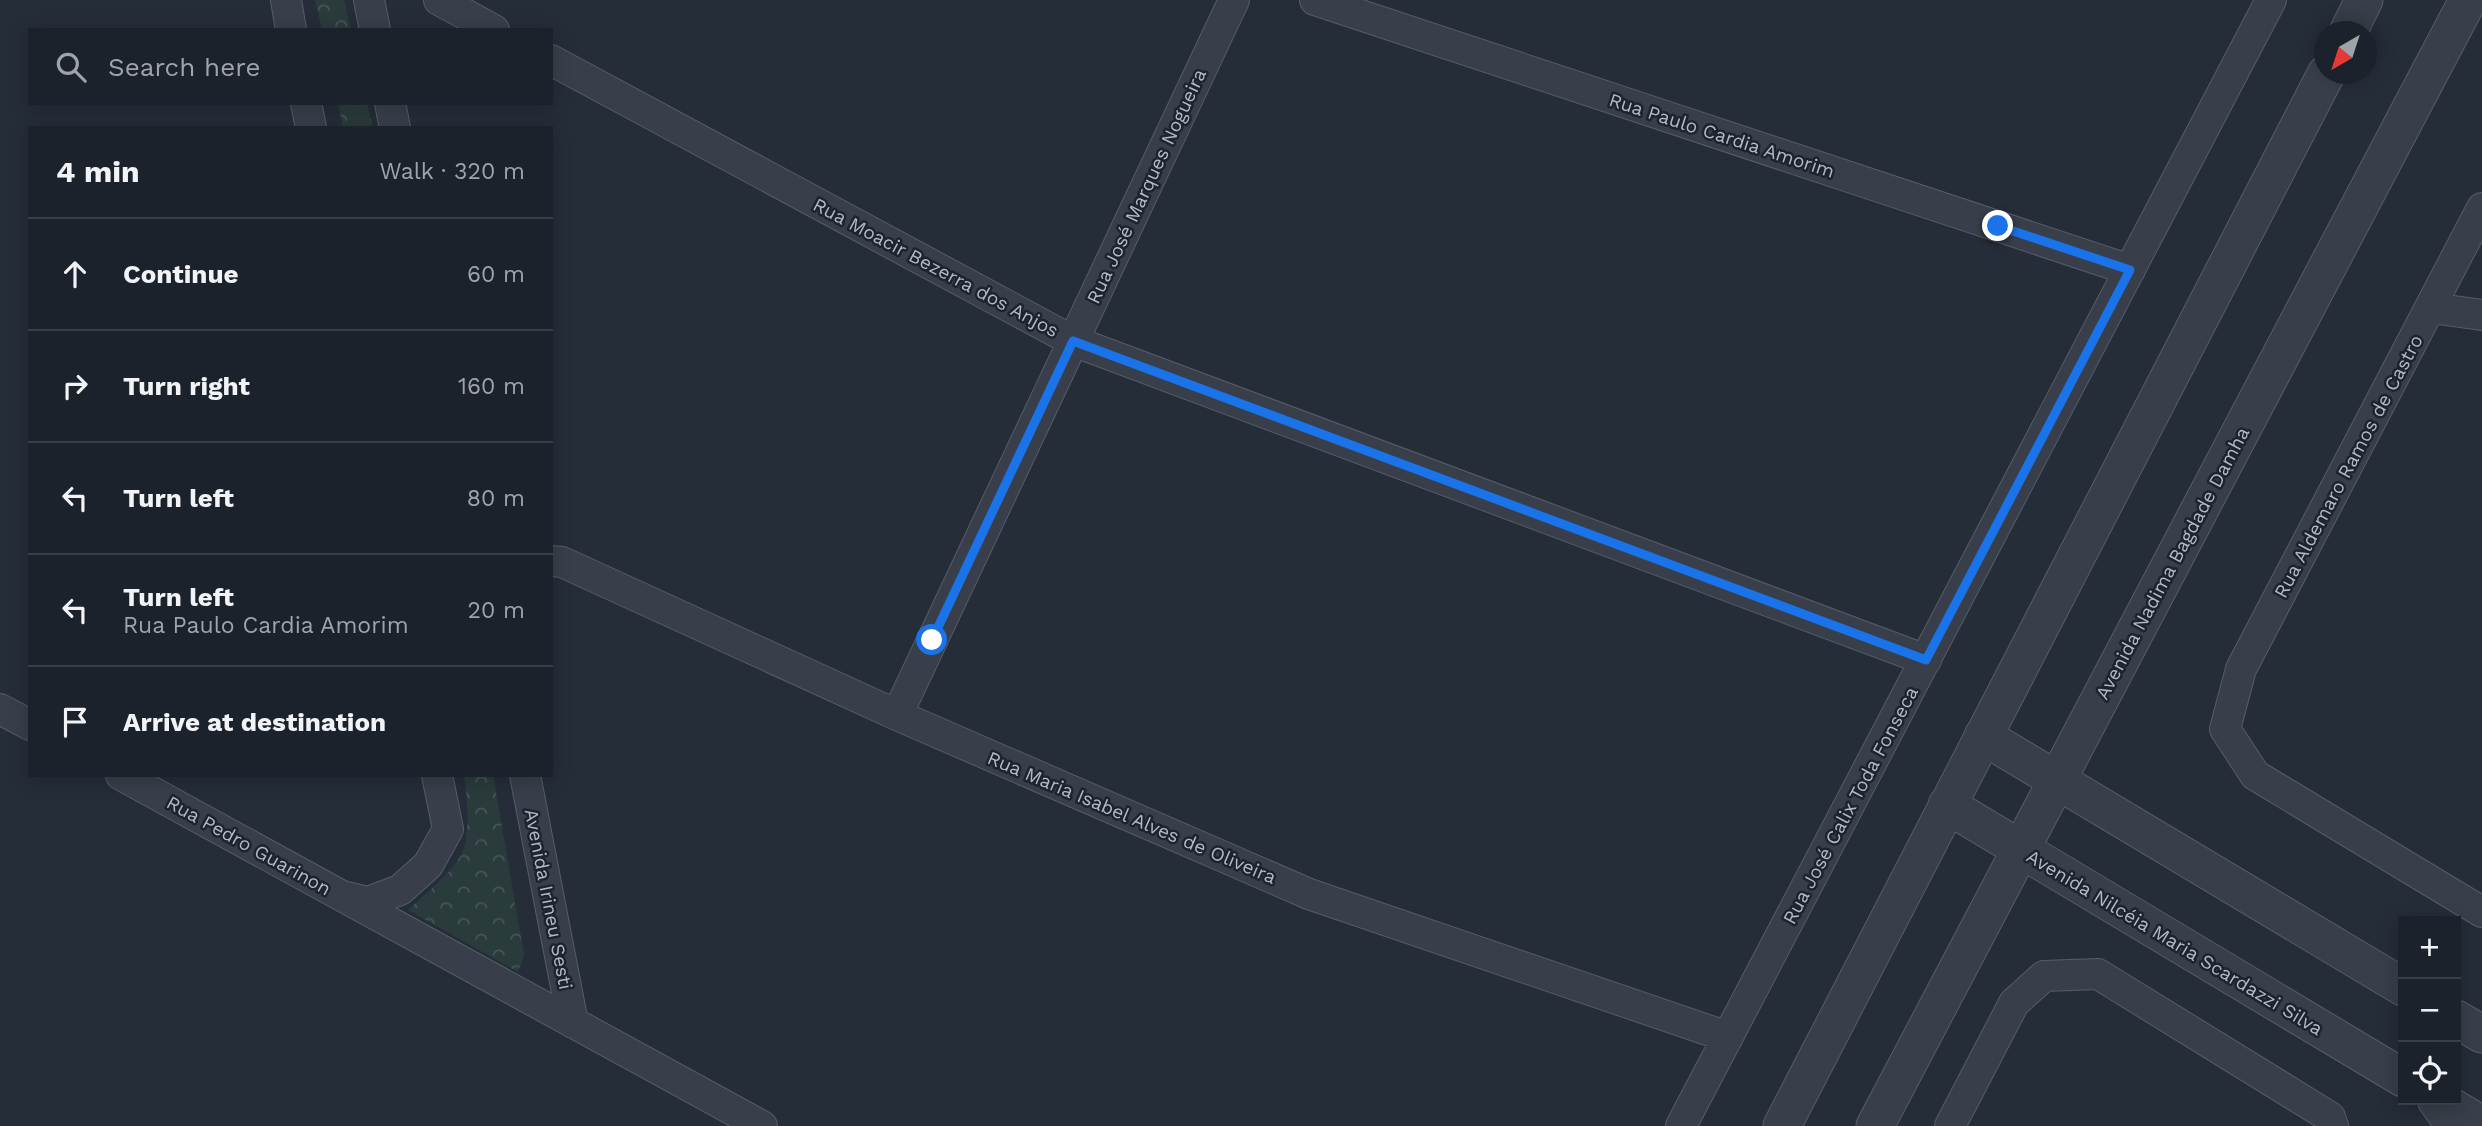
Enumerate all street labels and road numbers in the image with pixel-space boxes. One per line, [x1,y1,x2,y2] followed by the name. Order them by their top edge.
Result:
[1082,65,1211,307] street label: Rua José Marques Nogueira
[1606,88,1838,183] street label: Rua Paulo Cardia Amorim
[809,193,1063,342] street label: Rua Moacir Bezerra dos Anjos
[2269,331,2428,602] street label: Rua Aldemaro Ramos de Castro
[2091,423,2254,703] street label: Avenida Nadima Bagdade Damha
[1778,682,1923,928] street label: Rua José Calix Toda Fonseca
[984,746,1280,889] street label: Rua Maria Isabel Alves de Oliveira
[162,791,335,900] street label: Rua Pedro Guarinon
[520,807,577,991] street label: Avenida Irineu Sesti
[2022,845,2327,1040] street label: Avenida Nilcéia Maria Scardazzi Silva

